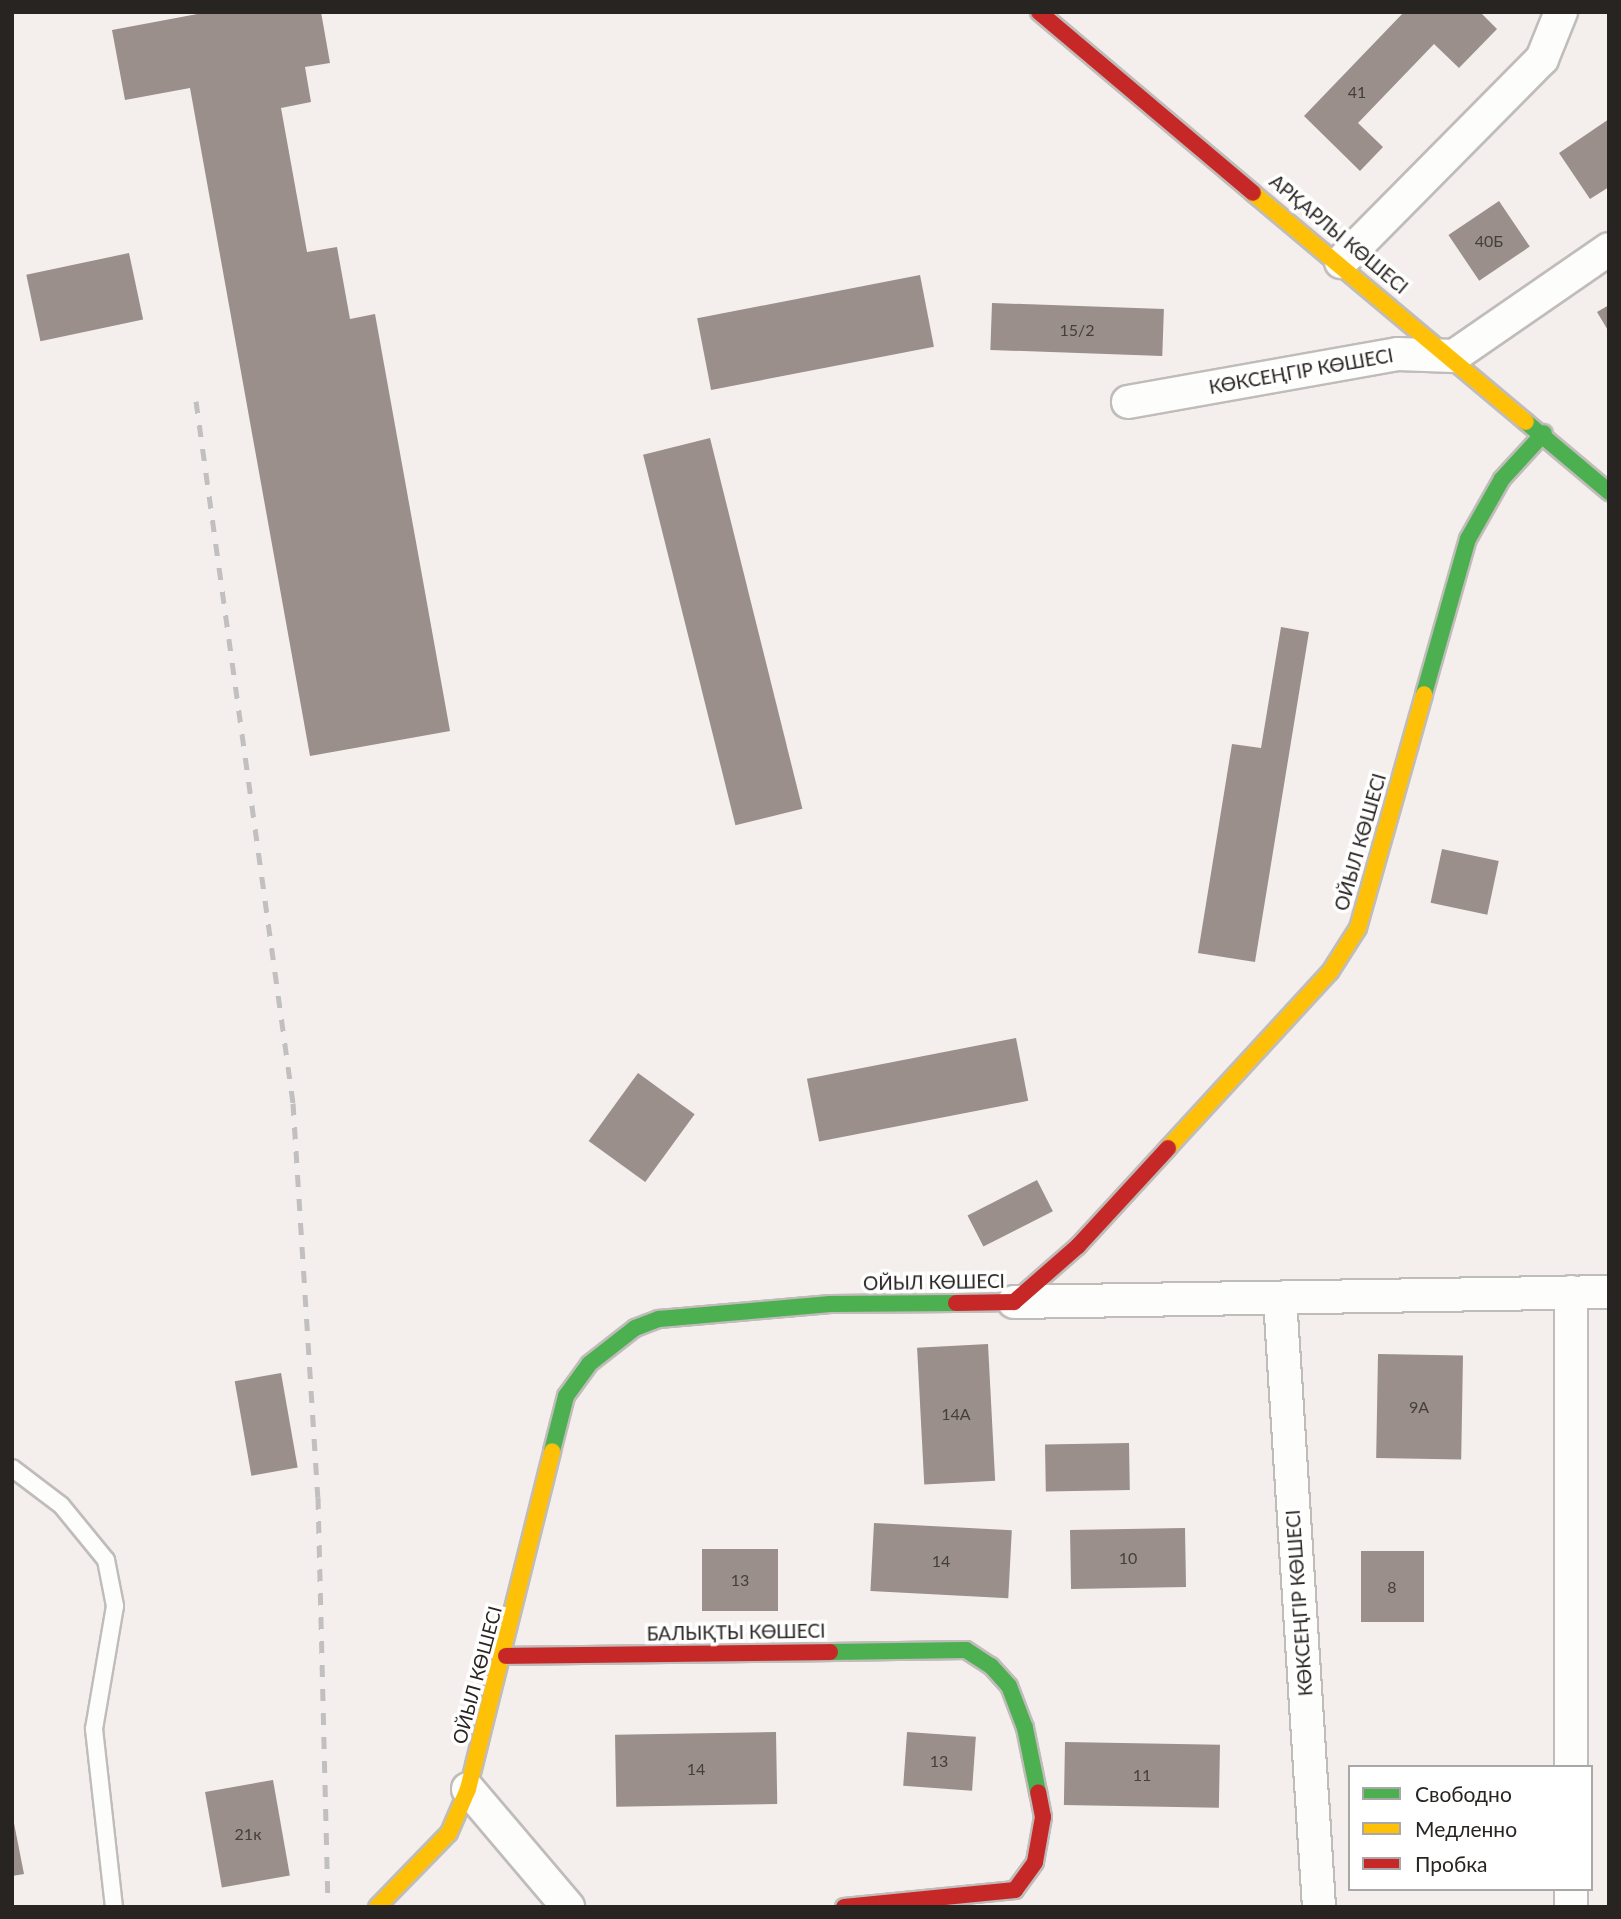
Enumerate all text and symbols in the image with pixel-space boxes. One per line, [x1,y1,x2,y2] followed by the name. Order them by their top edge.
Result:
[1348,82,1366,102] house number: 41
[1265,170,1413,298] street label: АРҚАРЛЫ КӨШЕСІ
[1475,231,1503,251] house number: 40Б
[1059,320,1095,340] house number: 15/2
[1207,344,1395,398] street label: КӨКСЕҢГІР КӨШЕСІ
[1329,771,1391,913] street label: ОЙЫЛ КӨШЕСІ
[863,1269,1005,1295] street label: ОЙЫЛ КӨШЕСІ
[1409,1397,1429,1417] house number: 9А
[941,1404,971,1424] house number: 14А
[1281,1509,1317,1697] street label: КӨКСЕҢГІР КӨШЕСІ
[1119,1548,1137,1568] house number: 10
[932,1551,950,1571] house number: 14
[731,1570,749,1590] house number: 13
[1387,1577,1397,1597] house number: 8
[448,1604,506,1746] street label: ОЙЫЛ КӨШЕСІ
[646,1619,826,1645] street label: БАЛЫҚТЫ КӨШЕСІ
[930,1751,948,1771] house number: 13
[687,1759,705,1779] house number: 14
[1133,1765,1151,1785] house number: 11
[1348,1765,1593,1891] legend
[1415,1781,1512,1806] text: Свободно
[1415,1816,1517,1841] text: Медленно
[235,1824,261,1844] house number: 21к
[1415,1851,1488,1876] text: Пробка

